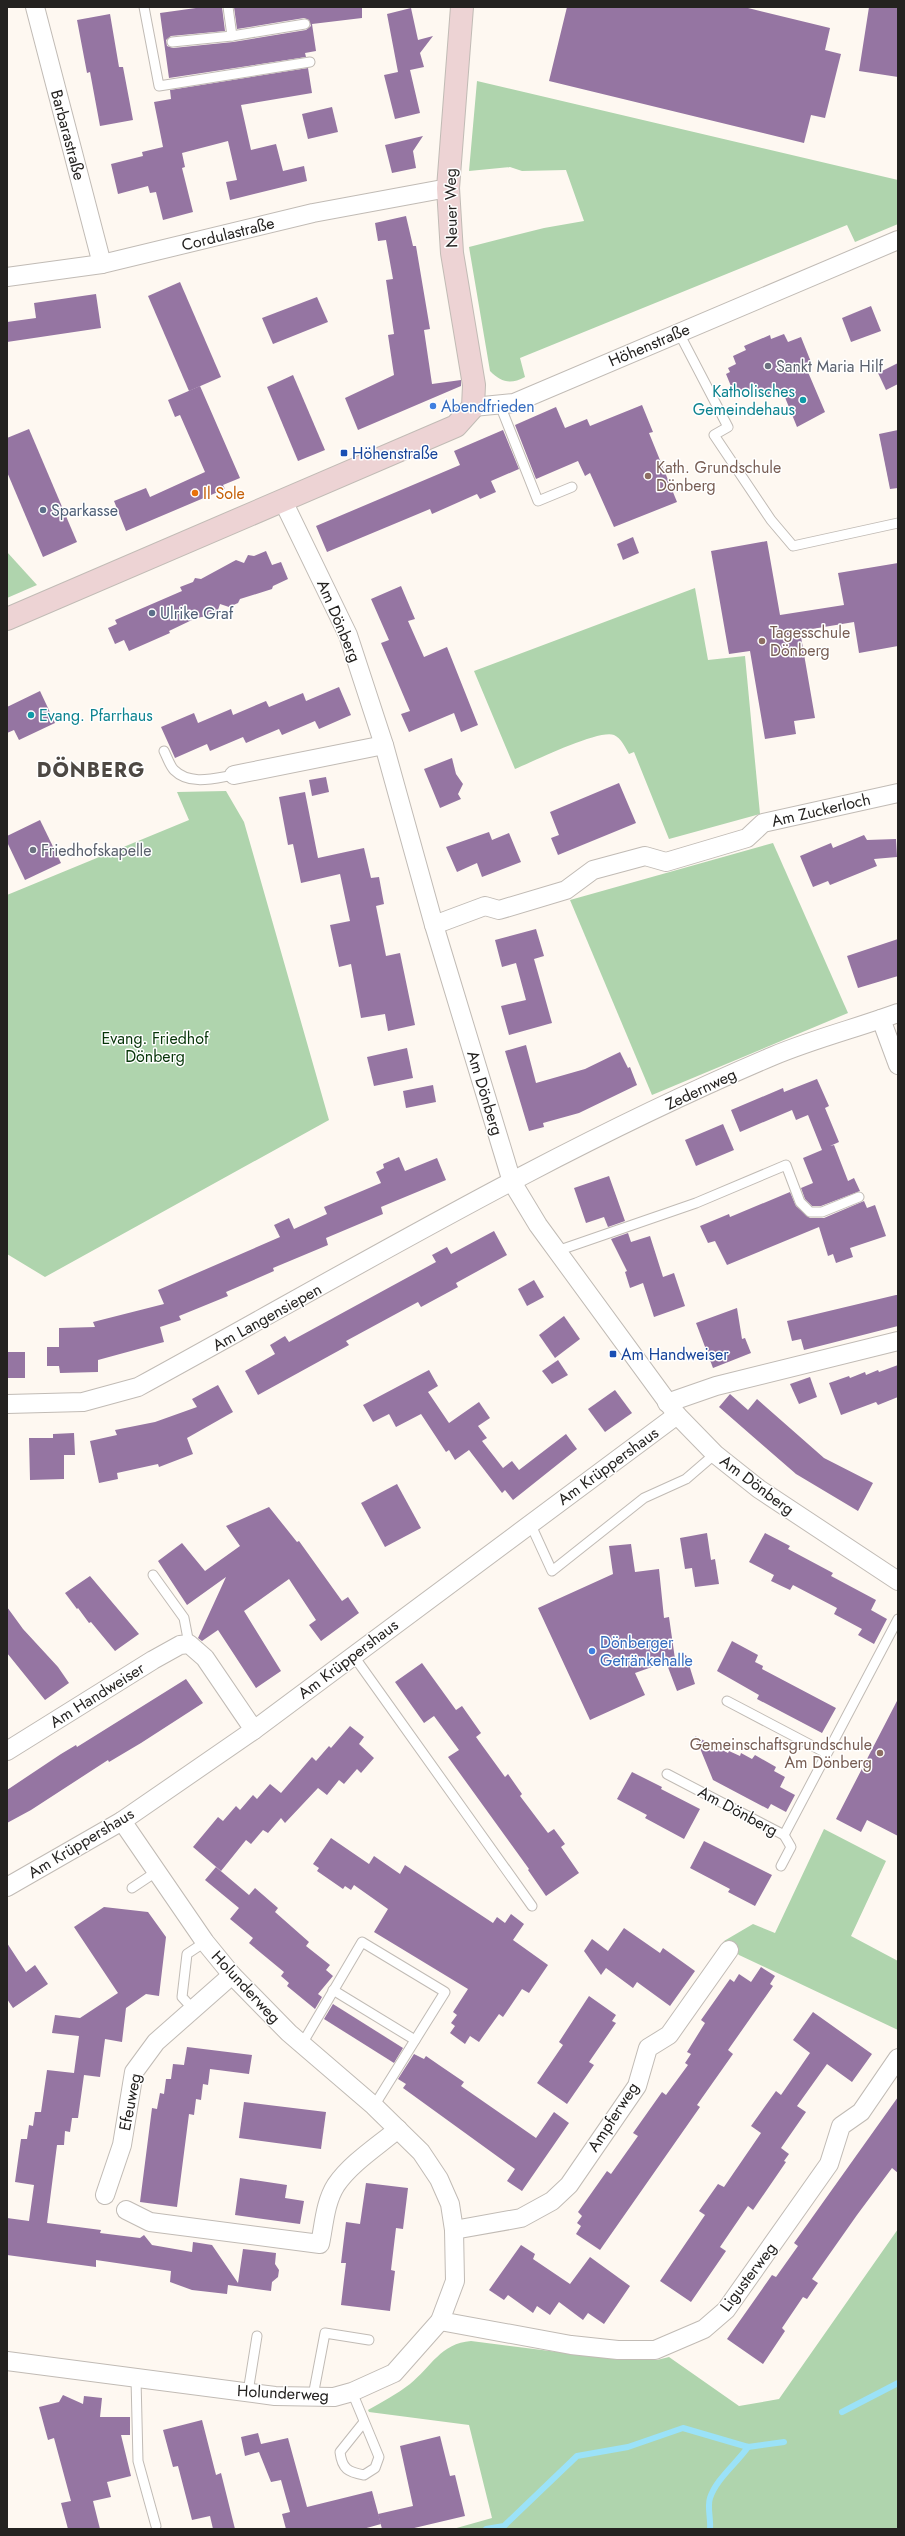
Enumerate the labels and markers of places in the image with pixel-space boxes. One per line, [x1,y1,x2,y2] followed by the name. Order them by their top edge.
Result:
[776,355,884,378] place label: Sankt Maria Hilf
[763,361,773,371] marker: Sankt Maria Hilf
[693,380,795,421] place label: Katholisches Gemeindehaus
[441,395,535,418] place label: Abendfrieden
[798,395,808,405] marker: Katholisches Gemeindehaus
[428,401,438,411] marker: Abendfrieden
[352,442,438,465] place label: Höhenstraße
[339,448,349,458] marker: Höhenstraße
[656,456,781,497] place label: Kath. Grundschule Dönberg
[643,471,653,481] marker: Kath. Grundschule Dönberg
[203,482,245,505] place label: Il Sole
[190,488,200,498] marker: Il Sole
[51,499,118,522] place label: Sparkasse
[38,505,48,515] marker: Sparkasse
[160,602,234,625] place label: Ulrike Graf
[147,608,157,618] marker: Ulrike Graf
[770,621,850,662] place label: Tagesschule Dönberg
[757,636,767,646] marker: Tagesschule Dönberg
[39,704,153,727] place label: Evang. Pfarrhaus
[26,710,36,720] marker: Evang. Pfarrhaus
[41,839,152,862] place label: Friedhofskapelle
[28,845,38,855] marker: Friedhofskapelle
[621,1343,729,1366] place label: Am Handweiser
[608,1349,618,1359] marker: Am Handweiser
[600,1631,693,1672] place label: Dönberger Getränkehalle
[587,1646,597,1656] marker: Dönberger Getränkehalle
[690,1733,872,1774] place label: Gemeinschaftsgrundschule Am Dönberg
[875,1748,885,1758] marker: Gemeinschaftsgrundschule Am Dönberg

